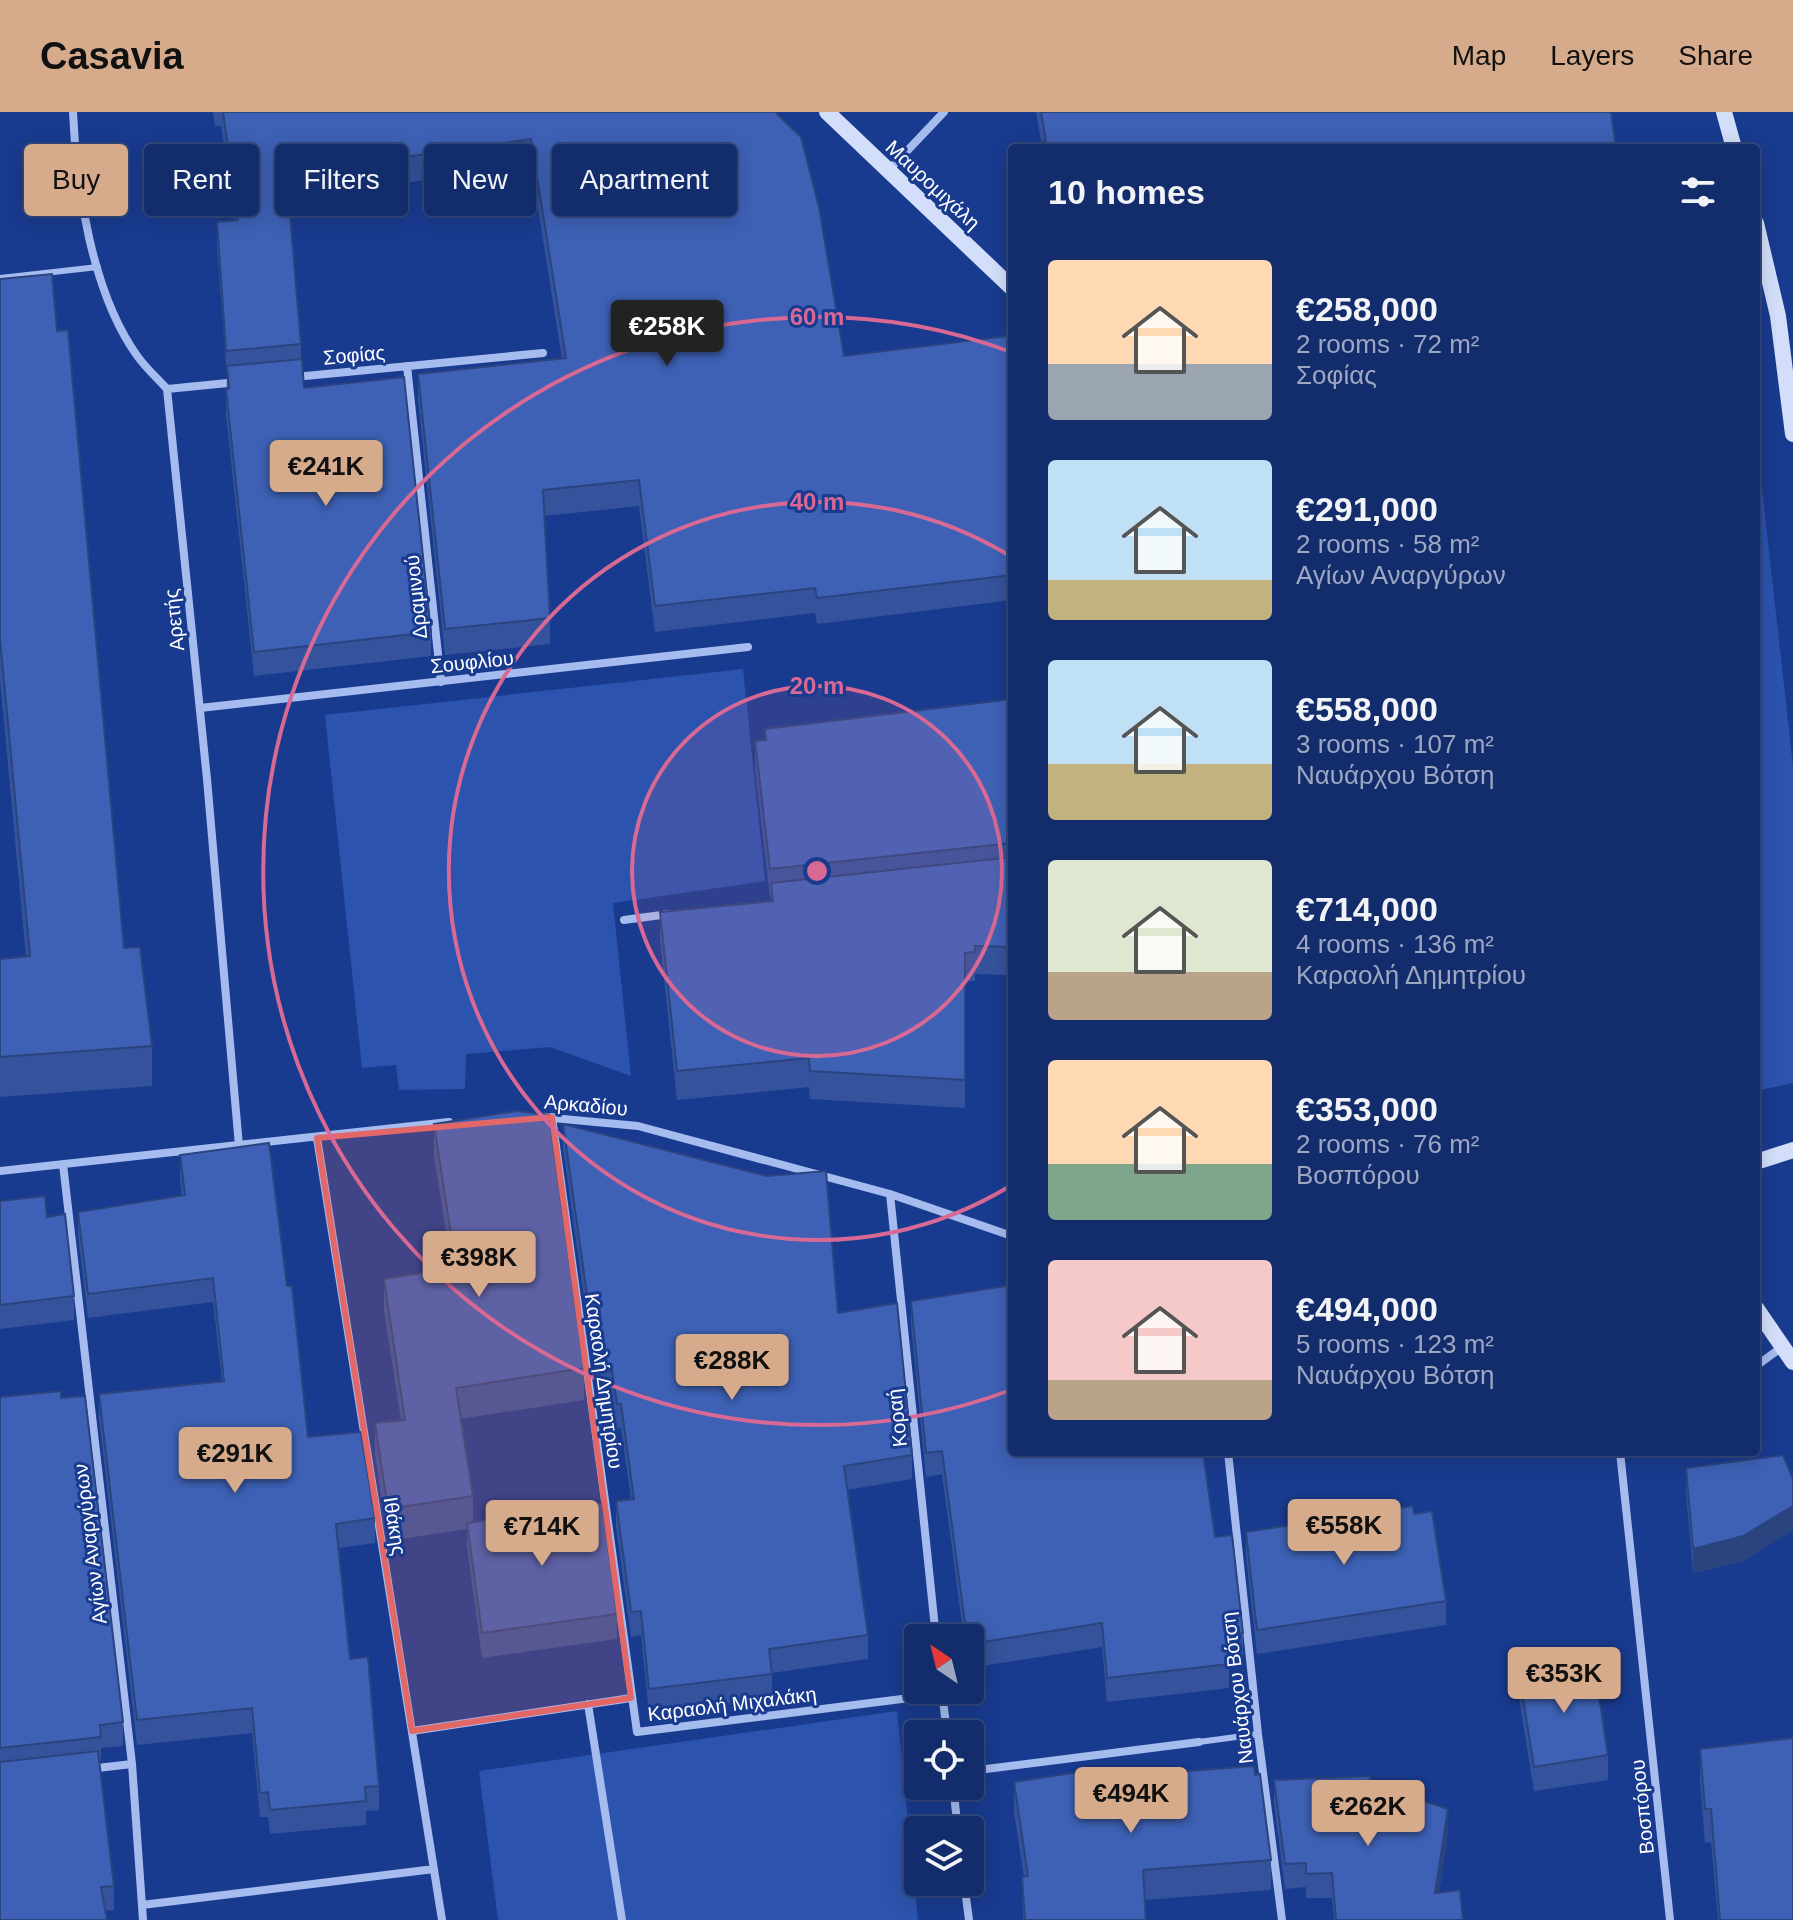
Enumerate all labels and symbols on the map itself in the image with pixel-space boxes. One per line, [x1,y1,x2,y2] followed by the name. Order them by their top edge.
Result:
[882,136,984,234] street label: Μαυρομιχάλη
[611,300,723,368] pin: €258K
[790,303,844,330] text: 60 m
[322,341,386,369] street label: Σοφίας
[270,440,382,508] pin: €241K
[790,488,844,515] text: 40 m
[401,554,431,640] street label: Δραμινού
[160,588,188,652] street label: Αρετής
[429,647,515,677] street label: Σουφλίου
[790,672,844,699] text: 20 m
[803,857,831,885] centre of rings
[543,1090,629,1120] street label: Αρκαδίου
[423,1231,535,1299] pin: €398K
[581,1292,627,1470] street label: Καραολή Δημητρίου
[676,1334,788,1402] pin: €288K
[883,1388,911,1448] street label: Κοραή
[179,1427,291,1495] pin: €291K
[69,1463,111,1625] street label: Αγίων Αναργύρων
[380,1495,411,1557] street label: Ιθάκης
[1288,1499,1400,1567] pin: €558K
[486,1500,598,1568] pin: €714K
[1217,1611,1257,1765] street label: Ναυάρχου Βότση
[904,1624,984,1704] north arrow
[1508,1647,1620,1715] pin: €353K
[646,1683,818,1725] street label: Καραολή Μιχαλάκη
[1626,1759,1658,1855] street label: Βοσπόρου
[1075,1767,1187,1835] pin: €494K
[1312,1780,1424,1848] pin: €262K

